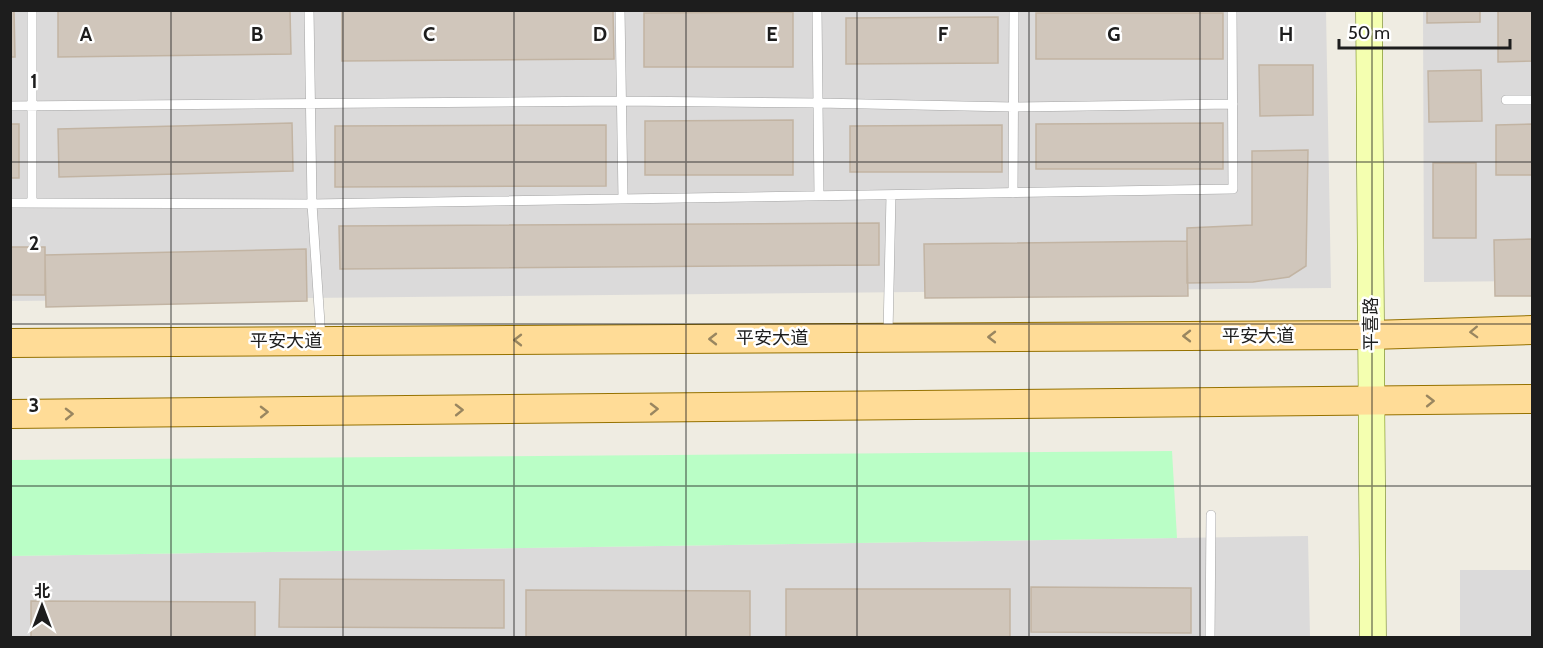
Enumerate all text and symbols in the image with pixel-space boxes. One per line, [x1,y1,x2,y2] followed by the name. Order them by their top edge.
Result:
[1339,12,1510,50] scale bar
[80,22,93,46] text: A
[251,22,263,46] text: B
[423,22,435,46] text: C
[593,22,607,46] text: D
[766,22,778,46] text: E
[938,22,949,46] text: F
[1107,22,1121,46] text: G
[1279,22,1293,46] text: H
[1348,22,1390,44] text: 50 m
[30,69,38,93] text: 1
[29,231,39,255] text: 2
[1360,297,1382,351] street label: 平喜路
[1222,325,1294,347] street label: 平安大道
[1470,326,1479,338] one-way arrow
[736,327,808,349] street label: 平安大道
[250,330,322,352] street label: 平安大道
[1182,330,1191,342] one-way arrow
[987,331,996,343] one-way arrow
[708,333,717,345] one-way arrow
[513,334,522,346] one-way arrow
[29,393,39,417] text: 3
[1425,395,1434,407] one-way arrow
[649,402,658,415] one-way arrow
[454,404,463,416] one-way arrow
[259,406,268,418] one-way arrow
[64,408,73,420] one-way arrow
[12,576,72,636] north arrow
[34,582,50,601] text: 北

